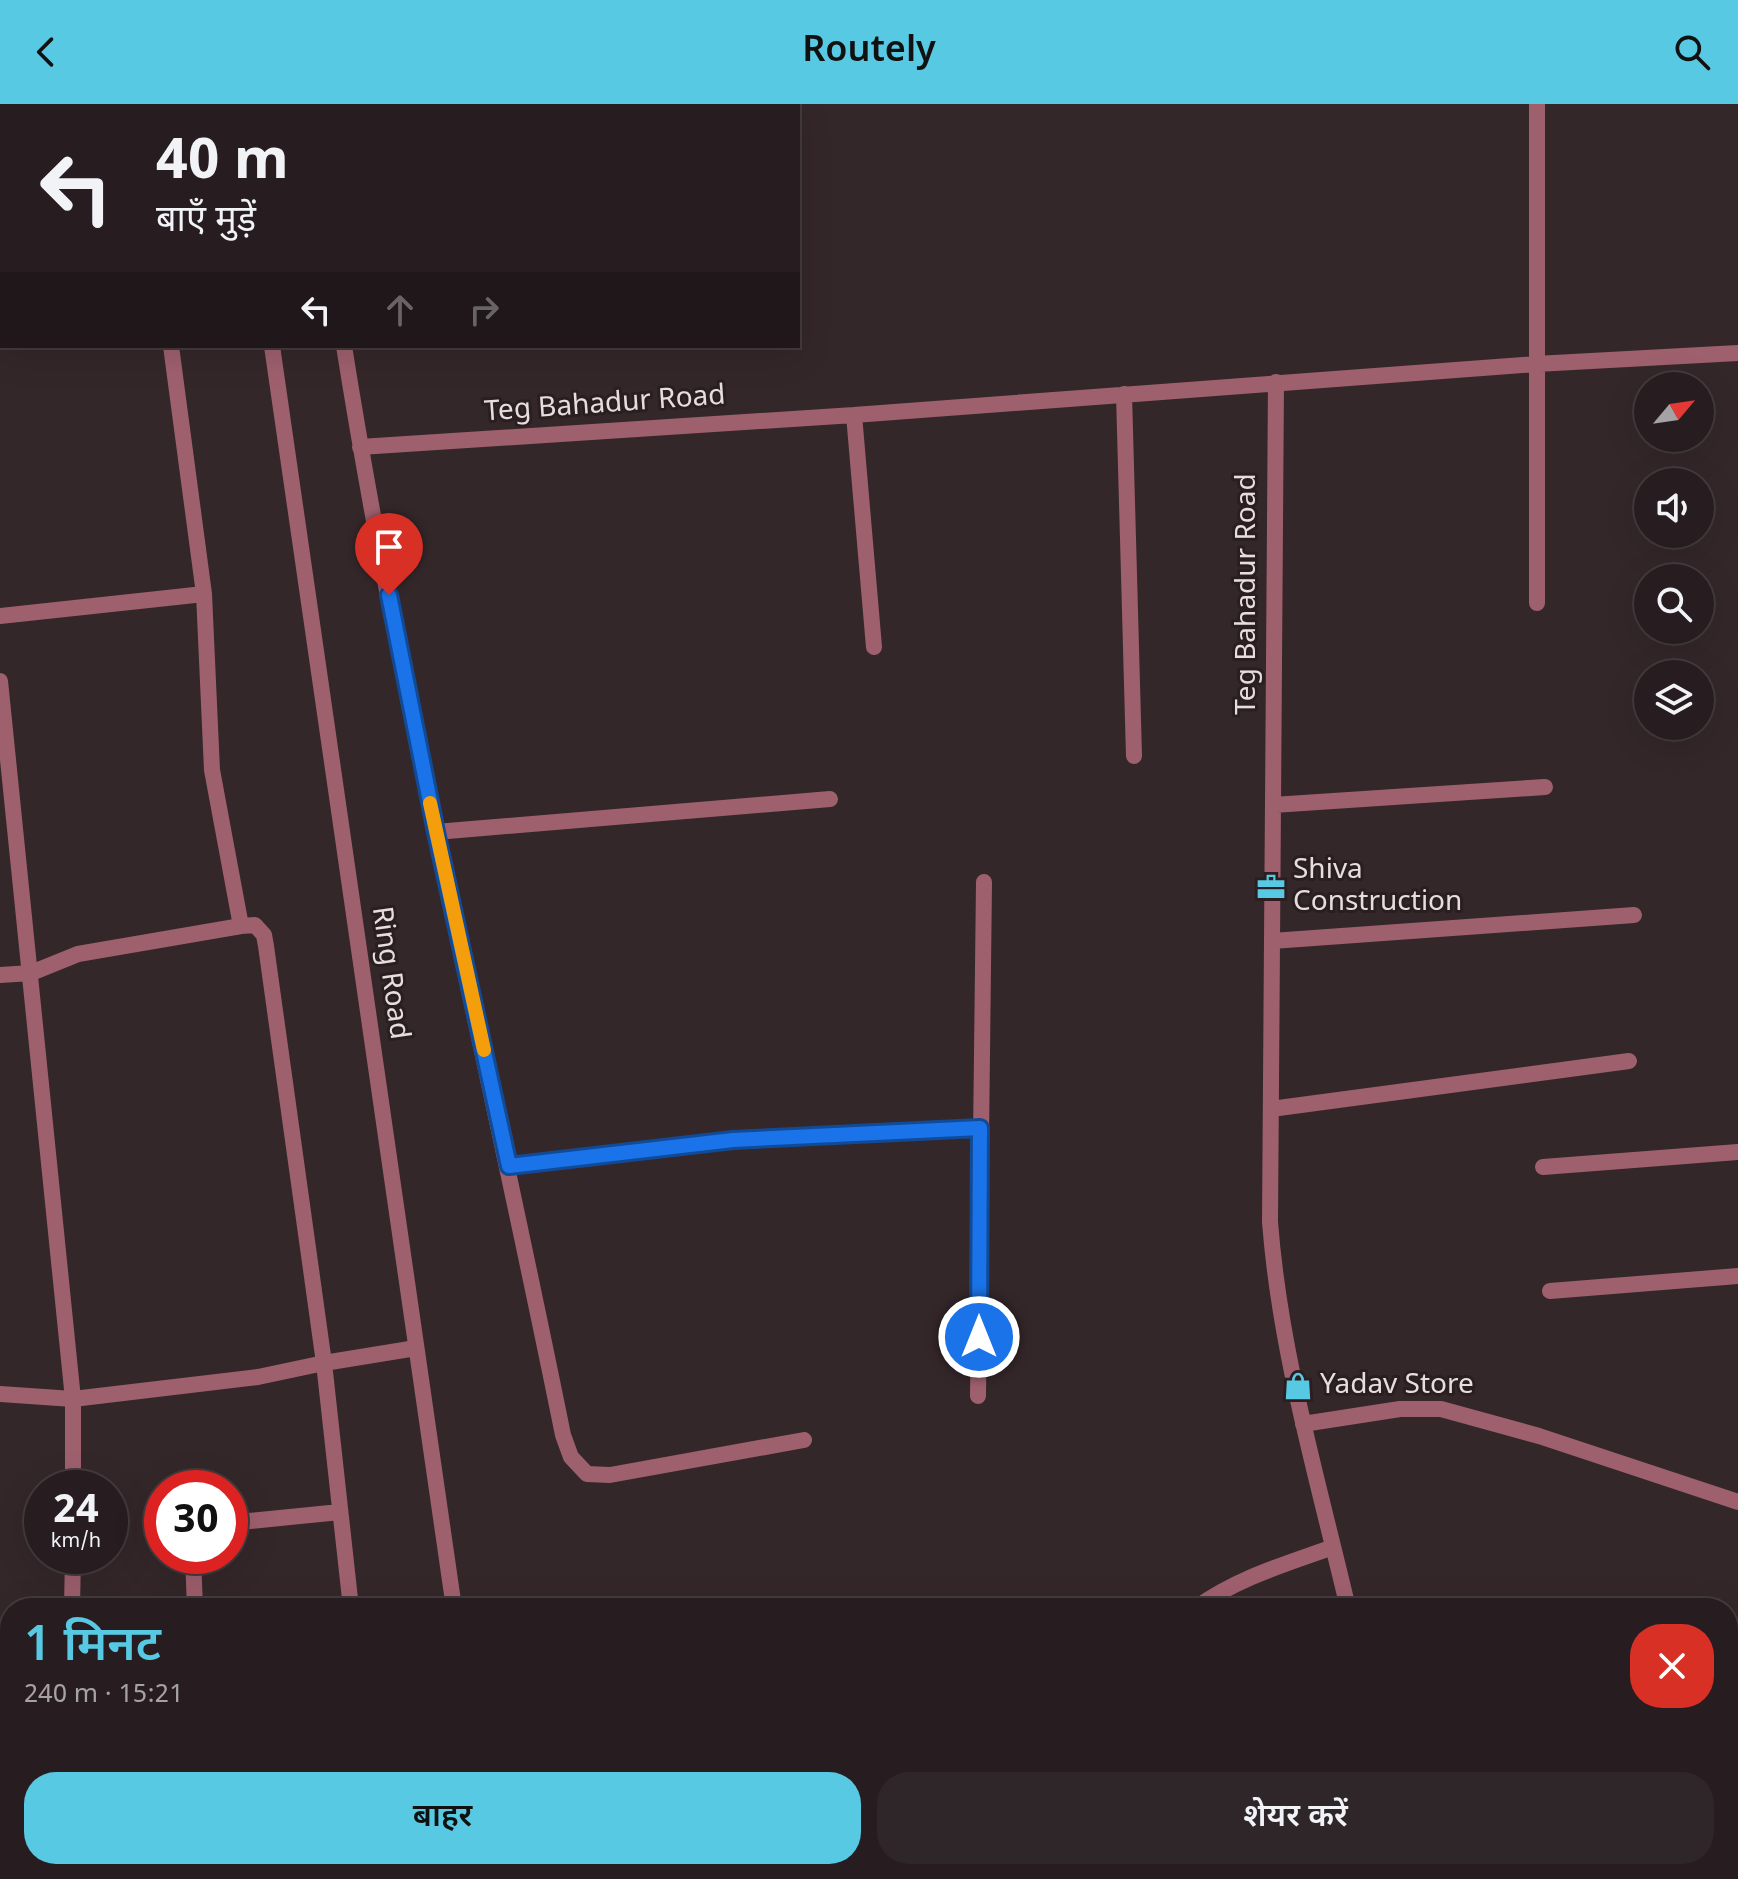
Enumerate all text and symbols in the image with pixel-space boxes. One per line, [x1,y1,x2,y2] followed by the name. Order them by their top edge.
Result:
[802,29,936,76] text: Routely
[24,30,68,74] icon: back
[1670,30,1714,74] icon: search
[156,128,289,201] text: 40 m
[24,136,128,240] icon: left
[156,199,256,246] text: बाएँ मुड़ें
[294,288,338,332] icon: left
[378,288,422,332] icon: ahead
[462,288,506,332] icon: right
[1634,372,1714,452] north arrow
[1634,372,1714,740] map controls
[483,379,727,431] street label: Teg Bahadur Road
[1634,468,1714,548] button: sound
[1230,473,1266,715] street label: Teg Bahadur Road
[355,513,423,595] pin
[367,525,411,569] icon: arrive
[1634,564,1714,644] button: search
[1634,660,1714,740] button: layers
[1293,853,1462,921] place label: Shiva Construction
[1256,872,1286,902] office icon: Shiva Construction
[362,904,416,1042] street label: Ring Road
[937,1295,1021,1379] position arrow
[1320,1368,1474,1404] place label: Yadav Store
[1283,1371,1313,1401] shop icon: Yadav Store
[144,1470,248,1574] speed limit sign: 30
[53,1486,99,1538] text: 24
[51,1529,101,1555] text: km/h
[24,1617,161,1680] text: 1 मिनट
[1630,1624,1714,1708] button: close
[24,1679,183,1713] text: 240 m · 15:21
[24,1772,861,1864] button: बाहर
[877,1772,1714,1864] button: शेयर करें

